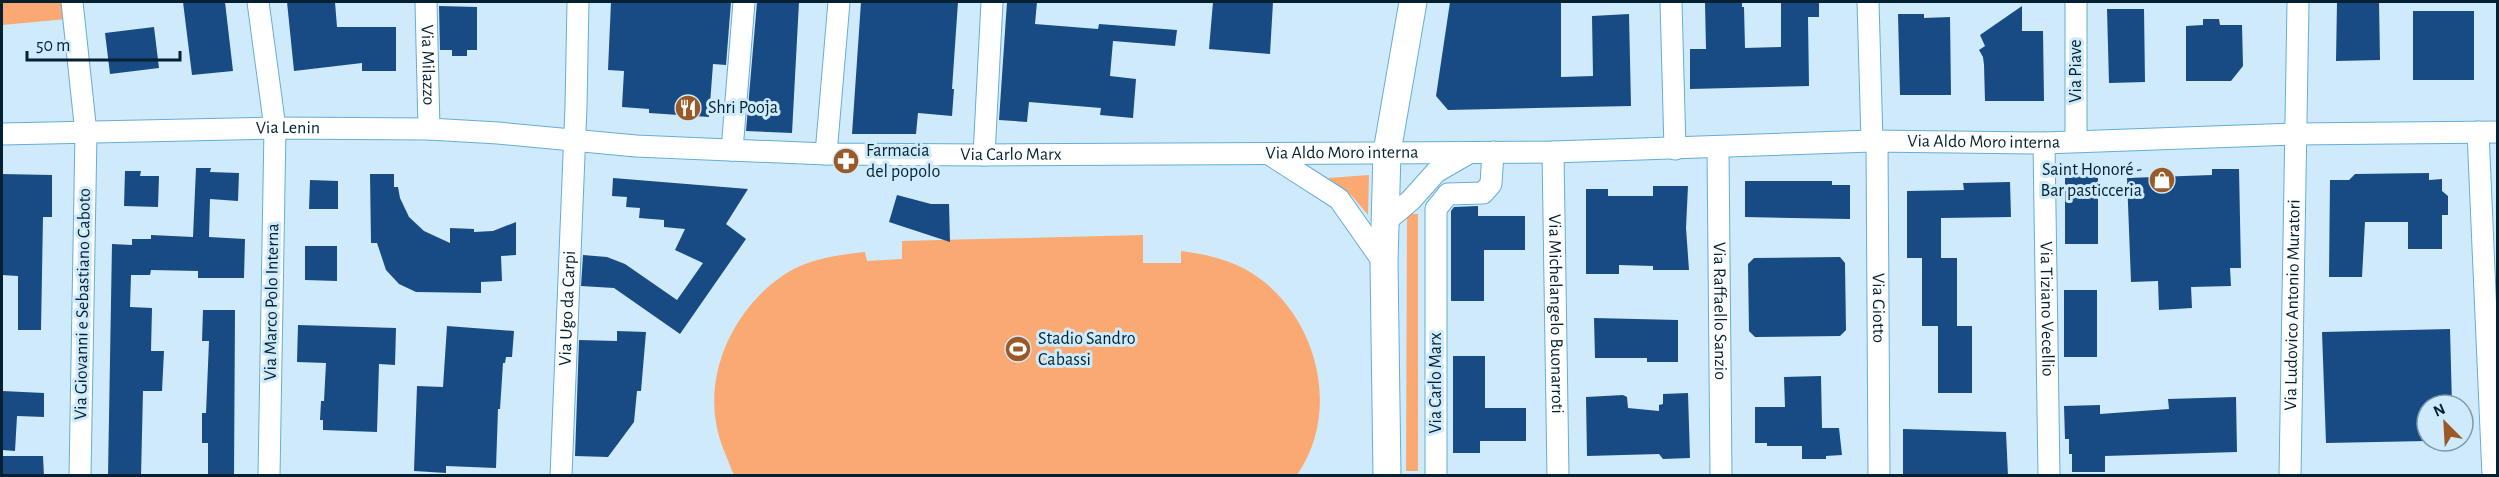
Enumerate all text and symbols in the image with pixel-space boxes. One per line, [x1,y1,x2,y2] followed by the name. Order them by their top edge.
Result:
[27,24,180,62] scale bar
[418,24,437,106] street label: Via Milazzo
[36,37,70,55] text: 50 m
[2067,39,2085,103] street label: Via Piave
[673,93,703,123] restaurant icon: Shri Pooja
[708,99,778,117] place label: Shri Pooja
[256,119,320,137] street label: Via Lenin
[1907,132,2061,152] street label: Via Aldo Moro interna
[866,142,940,181] place label: Farmacia del popolo
[1266,144,1419,163] street label: Via Aldo Moro interna
[831,146,861,176] pharmacy icon: Farmacia del popolo
[960,146,1062,164] street label: Via Carlo Marx
[2041,161,2142,200] place label: Saint Honoré - Bar pasticceria
[2147,165,2177,195] shop icon: Saint Honoré - Bar pasticceria
[72,188,94,420] street label: Via Giovanni e Sebastiano Caboto
[2282,199,2304,411] street label: Via Ludovico Antonio Muratori
[1545,214,1566,414] street label: Via Michelangelo Buonarroti
[262,223,282,381] street label: Via Marco Polo Interna
[2036,241,2057,377] street label: Via Tiziano Vecellio
[1710,242,1729,380] street label: Via Raffaello Sanzio
[556,250,579,366] street label: Via Ugo da Carpi
[1869,273,1887,343] street label: Via Giotto
[1038,330,1136,369] place label: Stadio Sandro Cabassi
[1427,332,1445,434] street label: Via Carlo Marx
[1003,334,1033,364] sports icon: Stadio Sandro Cabassi
[2415,393,2475,453] north arrow
[2431,401,2448,420] text: N

